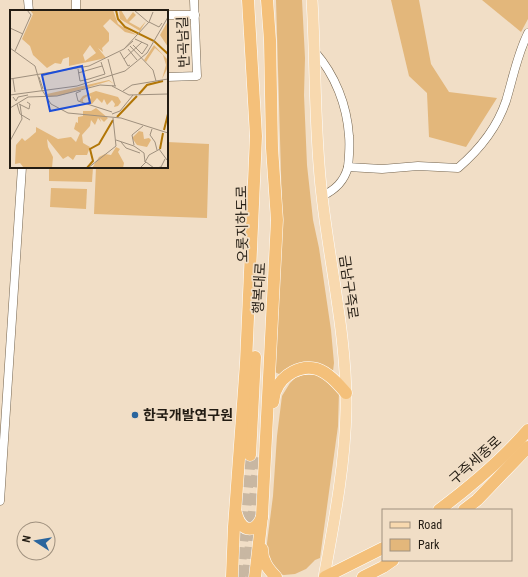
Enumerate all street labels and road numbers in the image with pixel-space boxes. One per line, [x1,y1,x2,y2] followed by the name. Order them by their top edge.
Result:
[174,16,192,68] street label: 반곡남길
[233,185,251,263] street label: 오롯지하도로
[337,254,361,320] street label: 금남구즉로
[250,262,268,314] street label: 행복대로
[446,432,504,487] street label: 구즉세종로

